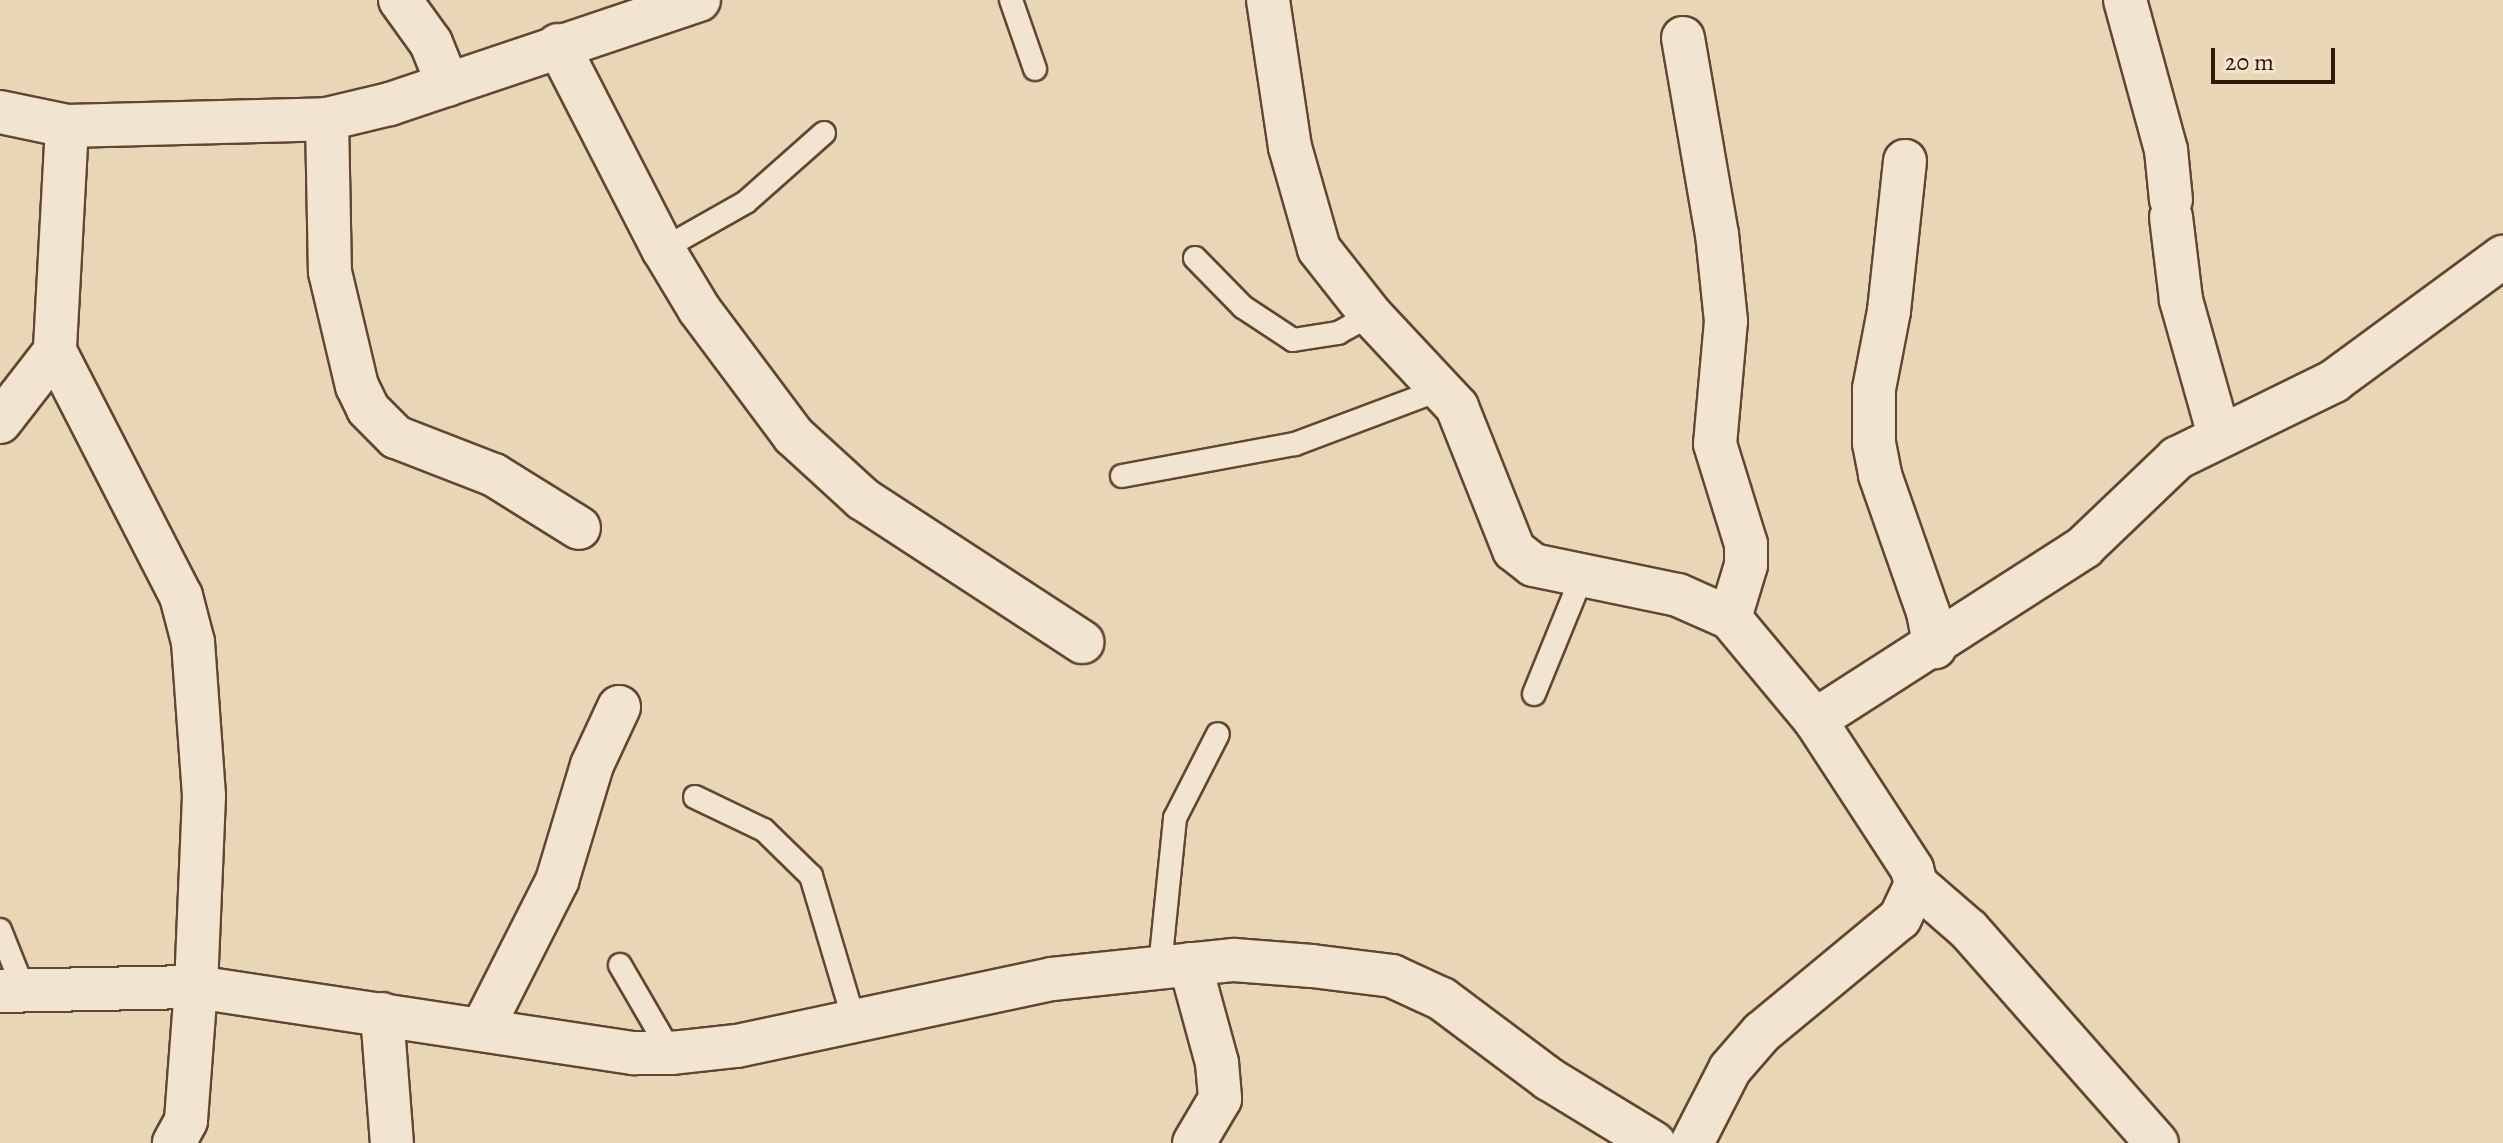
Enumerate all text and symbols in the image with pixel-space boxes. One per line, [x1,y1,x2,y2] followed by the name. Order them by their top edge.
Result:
[2215,32,2339,82] scale bar
[2225,46,2274,78] text: 20 m

